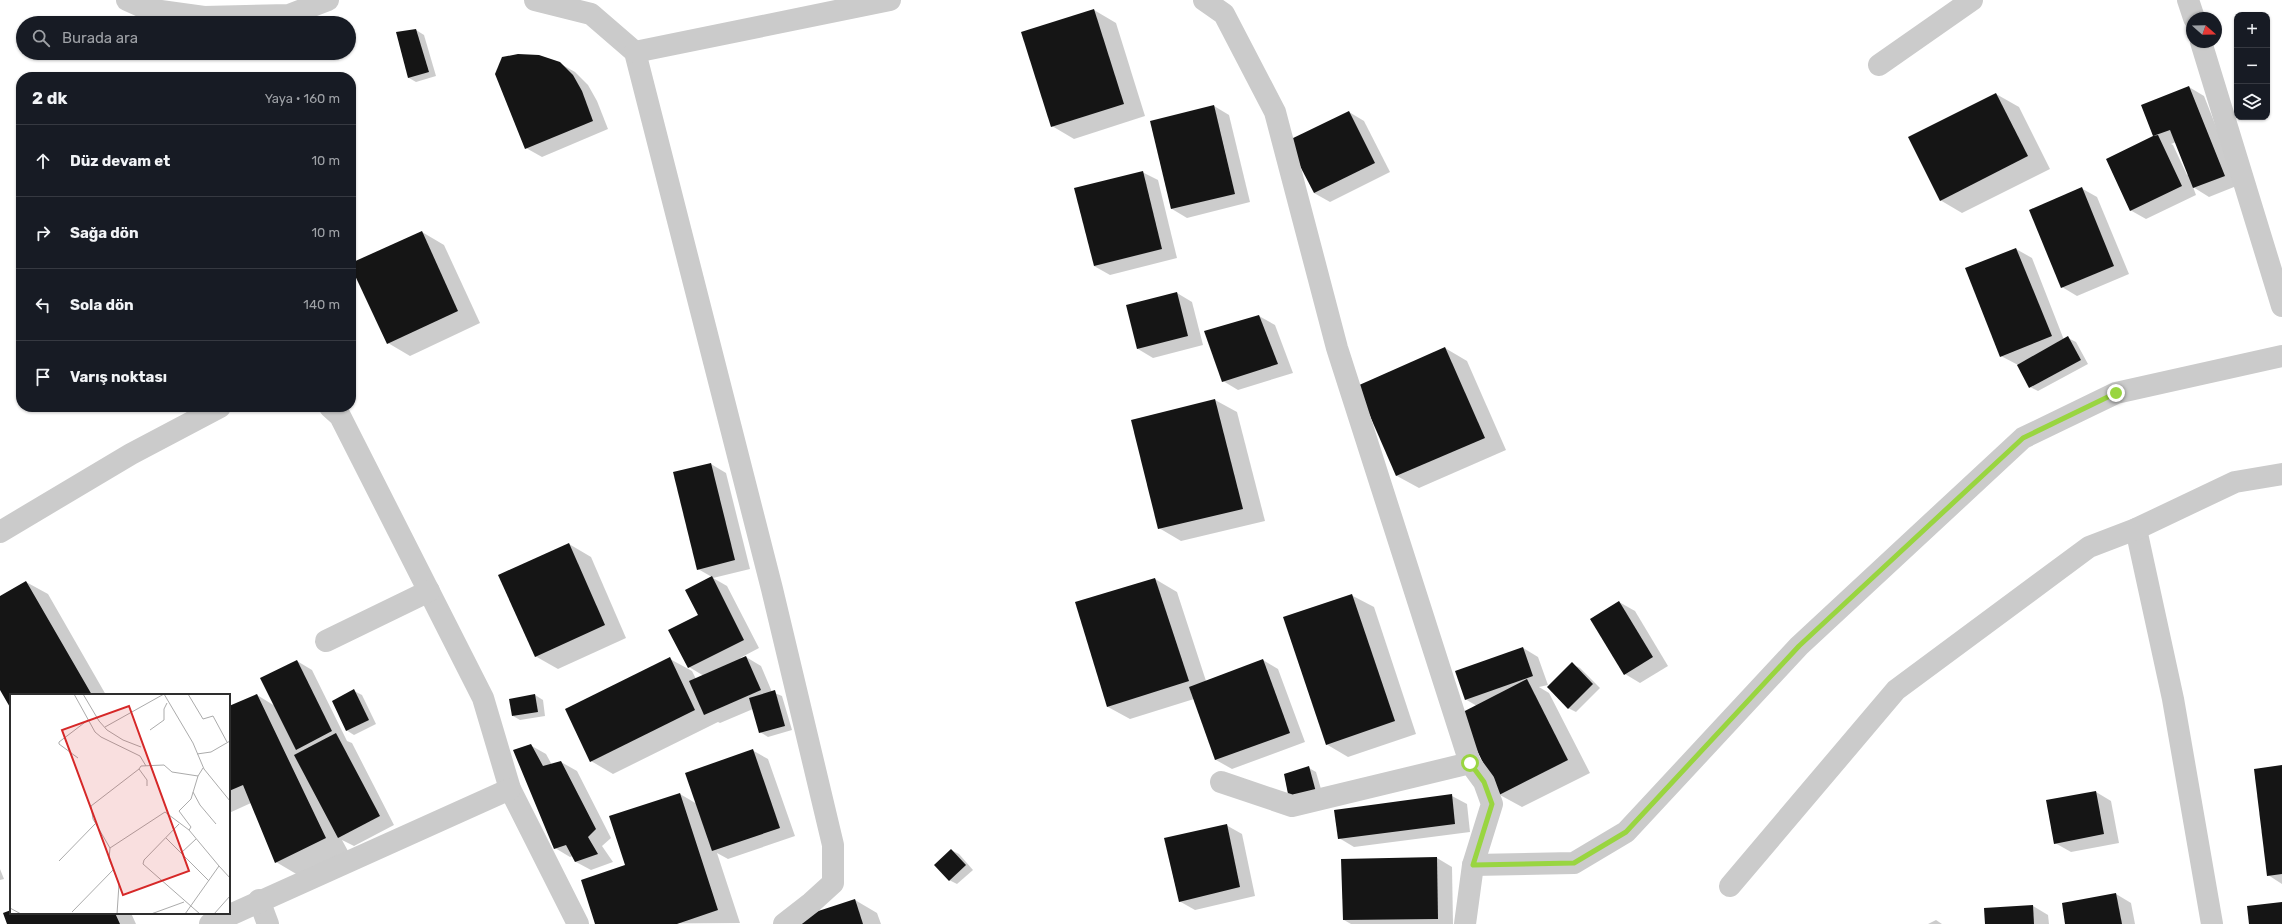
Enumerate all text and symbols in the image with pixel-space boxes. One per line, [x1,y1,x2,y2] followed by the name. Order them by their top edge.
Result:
[2186,12,2222,48] north arrow
[2234,12,2270,120] map controls
[2234,12,2270,48] button: +
[16,16,356,60] search box
[30,27,52,49] icon: search
[62,29,138,47] text: Burada ara
[2234,48,2270,84] button: −
[2234,84,2270,120] button: layers
[32,88,67,108] text: 2 dk
[265,91,340,106] text: Yaya · 160 m
[32,150,54,172] icon: ahead
[70,152,170,170] text: Düz devam et
[311,153,340,168] text: 10 m
[32,222,54,244] icon: right
[70,224,139,242] text: Sağa dön
[311,225,340,240] text: 10 m
[32,294,54,316] icon: left
[70,296,134,314] text: Sola dön
[303,297,340,312] text: 140 m
[32,366,54,388] icon: arrive
[70,368,167,386] text: Varış noktası
[2107,384,2125,402] route end
[10,694,230,914] inset map
[1461,754,1479,772] route start

